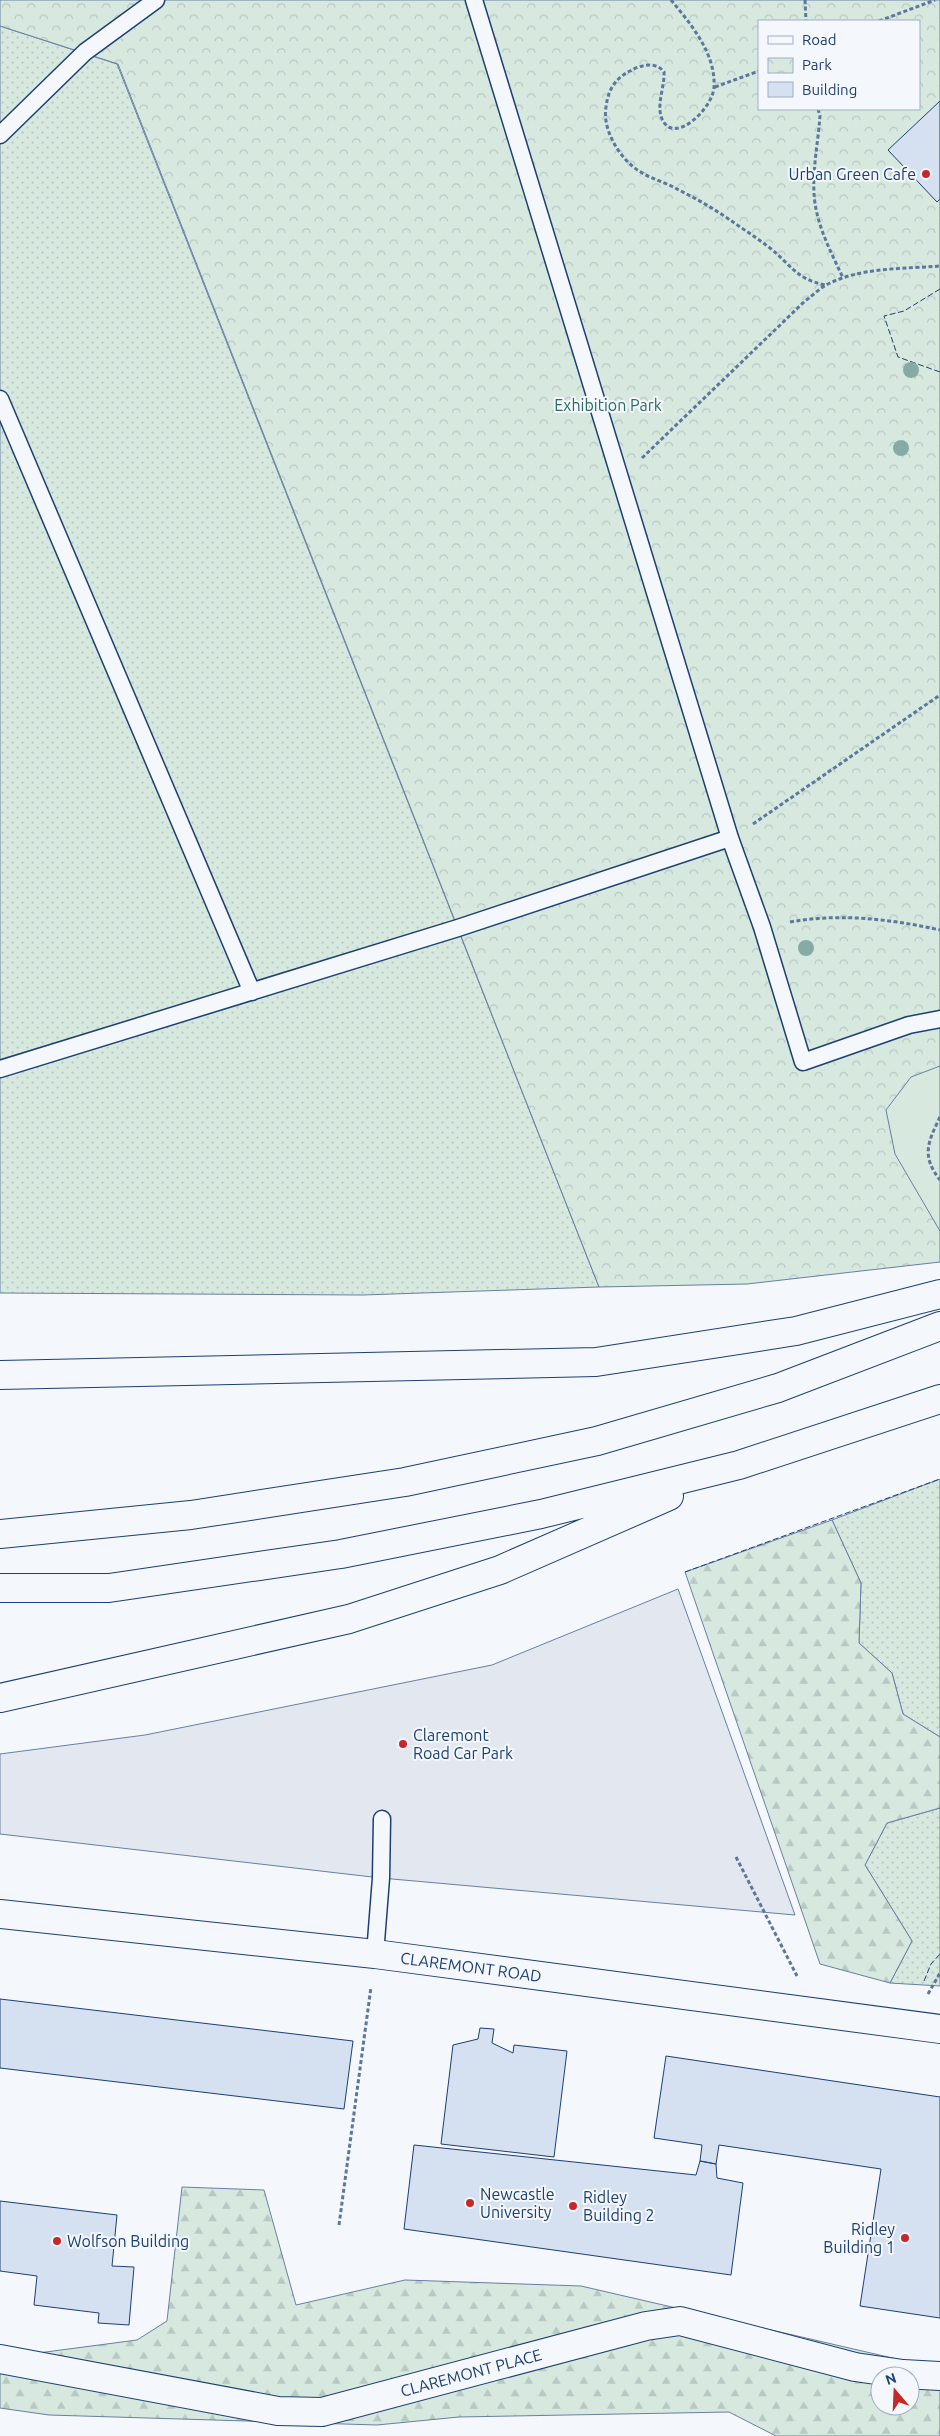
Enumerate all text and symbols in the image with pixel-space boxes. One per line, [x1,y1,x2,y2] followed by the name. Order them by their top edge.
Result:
[758,20,920,110] legend
[802,31,837,48] text: Road
[802,56,832,73] text: Park
[802,81,857,98] text: Building
[789,165,916,183] place label: Urban Green Cafe
[920,168,932,180] marker: Urban Green Cafe
[554,396,662,414] park label: Exhibition Park
[413,1726,513,1762] place label: Claremont Road Car Park
[397,1738,409,1750] marker: Claremont Road Car Park
[399,1948,543,1985] street label: CLAREMONT ROAD
[480,2185,555,2221] place label: Newcastle University
[583,2188,655,2224] place label: Ridley Building 2
[464,2197,476,2209] marker: Newcastle University
[567,2200,579,2212] marker: Ridley Building 2
[823,2220,895,2256] place label: Ridley Building 1
[67,2232,189,2250] place label: Wolfson Building
[899,2232,911,2244] marker: Ridley Building 1
[51,2235,63,2247] marker: Wolfson Building
[398,2345,544,2400] street label: CLAREMONT PLACE
[870,2366,920,2416] north arrow
[883,2369,898,2388] text: N

